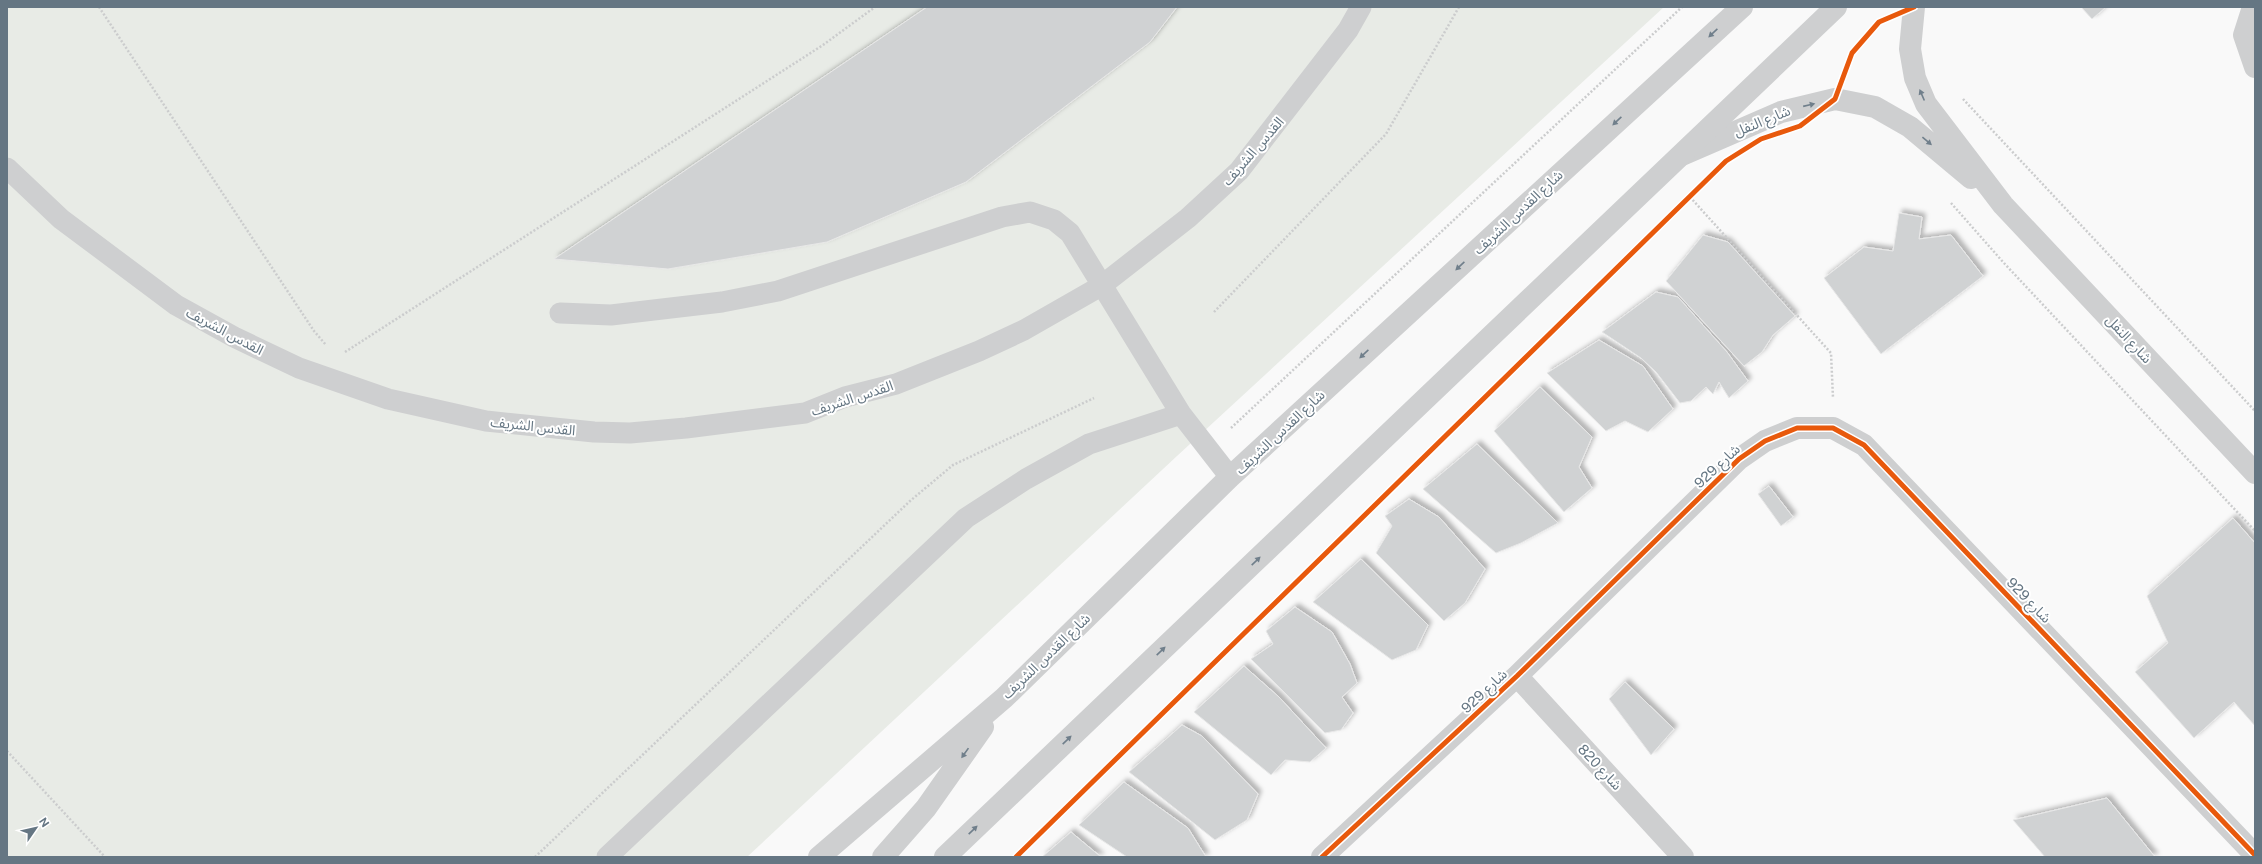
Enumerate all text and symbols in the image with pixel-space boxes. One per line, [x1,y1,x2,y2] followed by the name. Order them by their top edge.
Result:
[1708,29,1718,38] one-way arrow
[1919,89,1925,100] one-way arrow
[1731,102,1794,142] street label: شارع النفل
[1803,102,1815,108] one-way arrow
[1219,114,1288,189] street label: القدس الشريف
[1612,117,1622,126] one-way arrow
[1922,136,1932,145] one-way arrow
[1470,167,1568,260] street label: شارع القدس الشريف
[1455,262,1465,271] one-way arrow
[183,304,266,359] street label: القدس الشريف
[2101,312,2155,368] street label: شارع النفل
[1359,350,1369,359] one-way arrow
[809,377,895,420] street label: القدس الشريف
[1232,387,1330,480] street label: شارع القدس الشريف
[490,414,576,439] street label: القدس الشريف
[1691,441,1745,493] street label: شارع 929
[1251,556,1261,566] one-way arrow
[2001,574,2054,628] street label: شارع 929
[999,610,1095,704] street label: شارع القدس الشريف
[1157,647,1166,656] one-way arrow
[1458,666,1512,718] street label: شارع 929
[1062,736,1072,745] one-way arrow
[1573,741,1625,795] street label: شارع 820
[961,747,969,758] one-way arrow
[16,808,56,848] north arrow
[37,815,52,829] text: N
[968,825,978,835] one-way arrow

